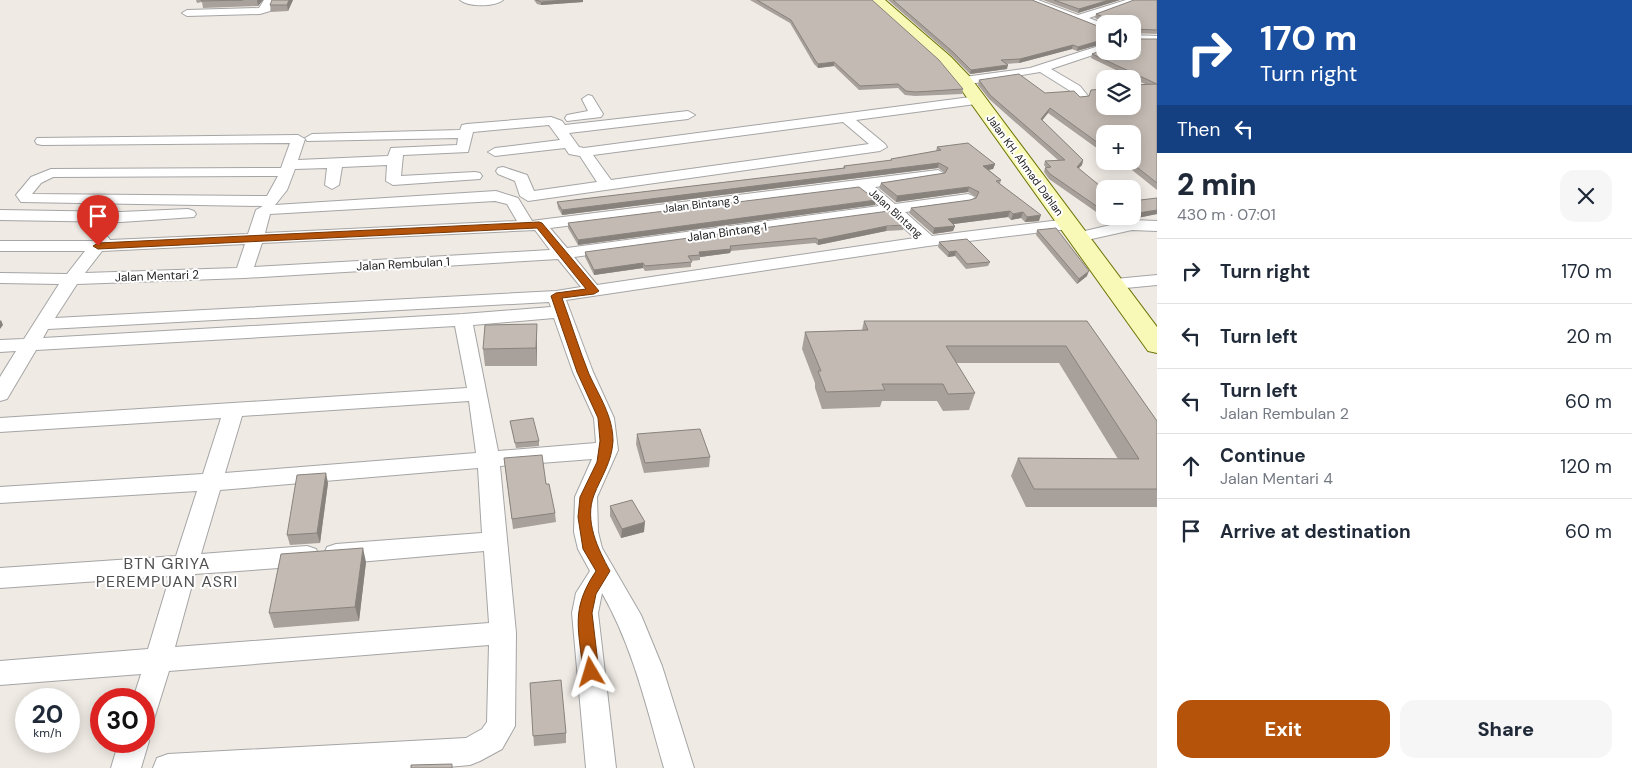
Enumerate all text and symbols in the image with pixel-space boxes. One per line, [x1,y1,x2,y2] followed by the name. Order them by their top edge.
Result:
[1096,15,1141,225] map controls
[1096,15,1141,60] button: sound
[1260,15,1357,61] text: 170 m
[1177,20,1242,85] icon: right
[1260,59,1357,88] text: Turn right
[1096,70,1141,115] button: layers
[983,112,1067,218] street label: Jalan KH. Ahmad Dahlan
[1230,115,1258,143] icon: left
[1177,117,1220,142] text: Then
[1096,125,1141,170] button: +
[1177,165,1257,204] text: 2 min
[1560,170,1612,222] button: close
[1096,180,1141,225] button: −
[866,185,926,241] street label: Jalan Bintang
[662,192,740,216] street label: Jalan Bintang 3
[77,195,119,246] pin
[84,202,112,230] icon: arrive
[1177,204,1276,225] text: 430 m · 07:01
[686,218,768,246] street label: Jalan Bintang 1
[356,254,450,274] street label: Jalan Rembulan 1
[1177,257,1205,285] icon: right
[1220,259,1310,284] text: Turn right
[1561,259,1612,284] text: 170 m
[115,267,199,285] street label: Jalan Mentari 2
[1177,322,1205,350] icon: left
[1220,324,1298,349] text: Turn left
[1566,324,1612,349] text: 20 m
[1220,378,1298,403] text: Turn left
[1177,387,1205,415] icon: left
[1565,389,1612,414] text: 60 m
[1220,403,1349,424] text: Jalan Rembulan 2
[1220,443,1306,468] text: Continue
[1177,452,1205,480] icon: ahead
[1560,454,1612,479] text: 120 m
[1220,468,1333,489] text: Jalan Mentari 4
[1177,517,1205,545] icon: arrive
[1220,519,1411,544] text: Arrive at destination
[1565,519,1612,544] text: 60 m
[96,553,238,592] district label: BTN GRIYA PEREMPUAN ASRI
[564,645,616,697] position arrow
[90,688,155,753] speed limit sign: 30
[32,698,63,731] text: 20
[1177,700,1390,758] button: Exit
[1400,700,1612,758] button: Share
[33,725,62,741] text: km/h

